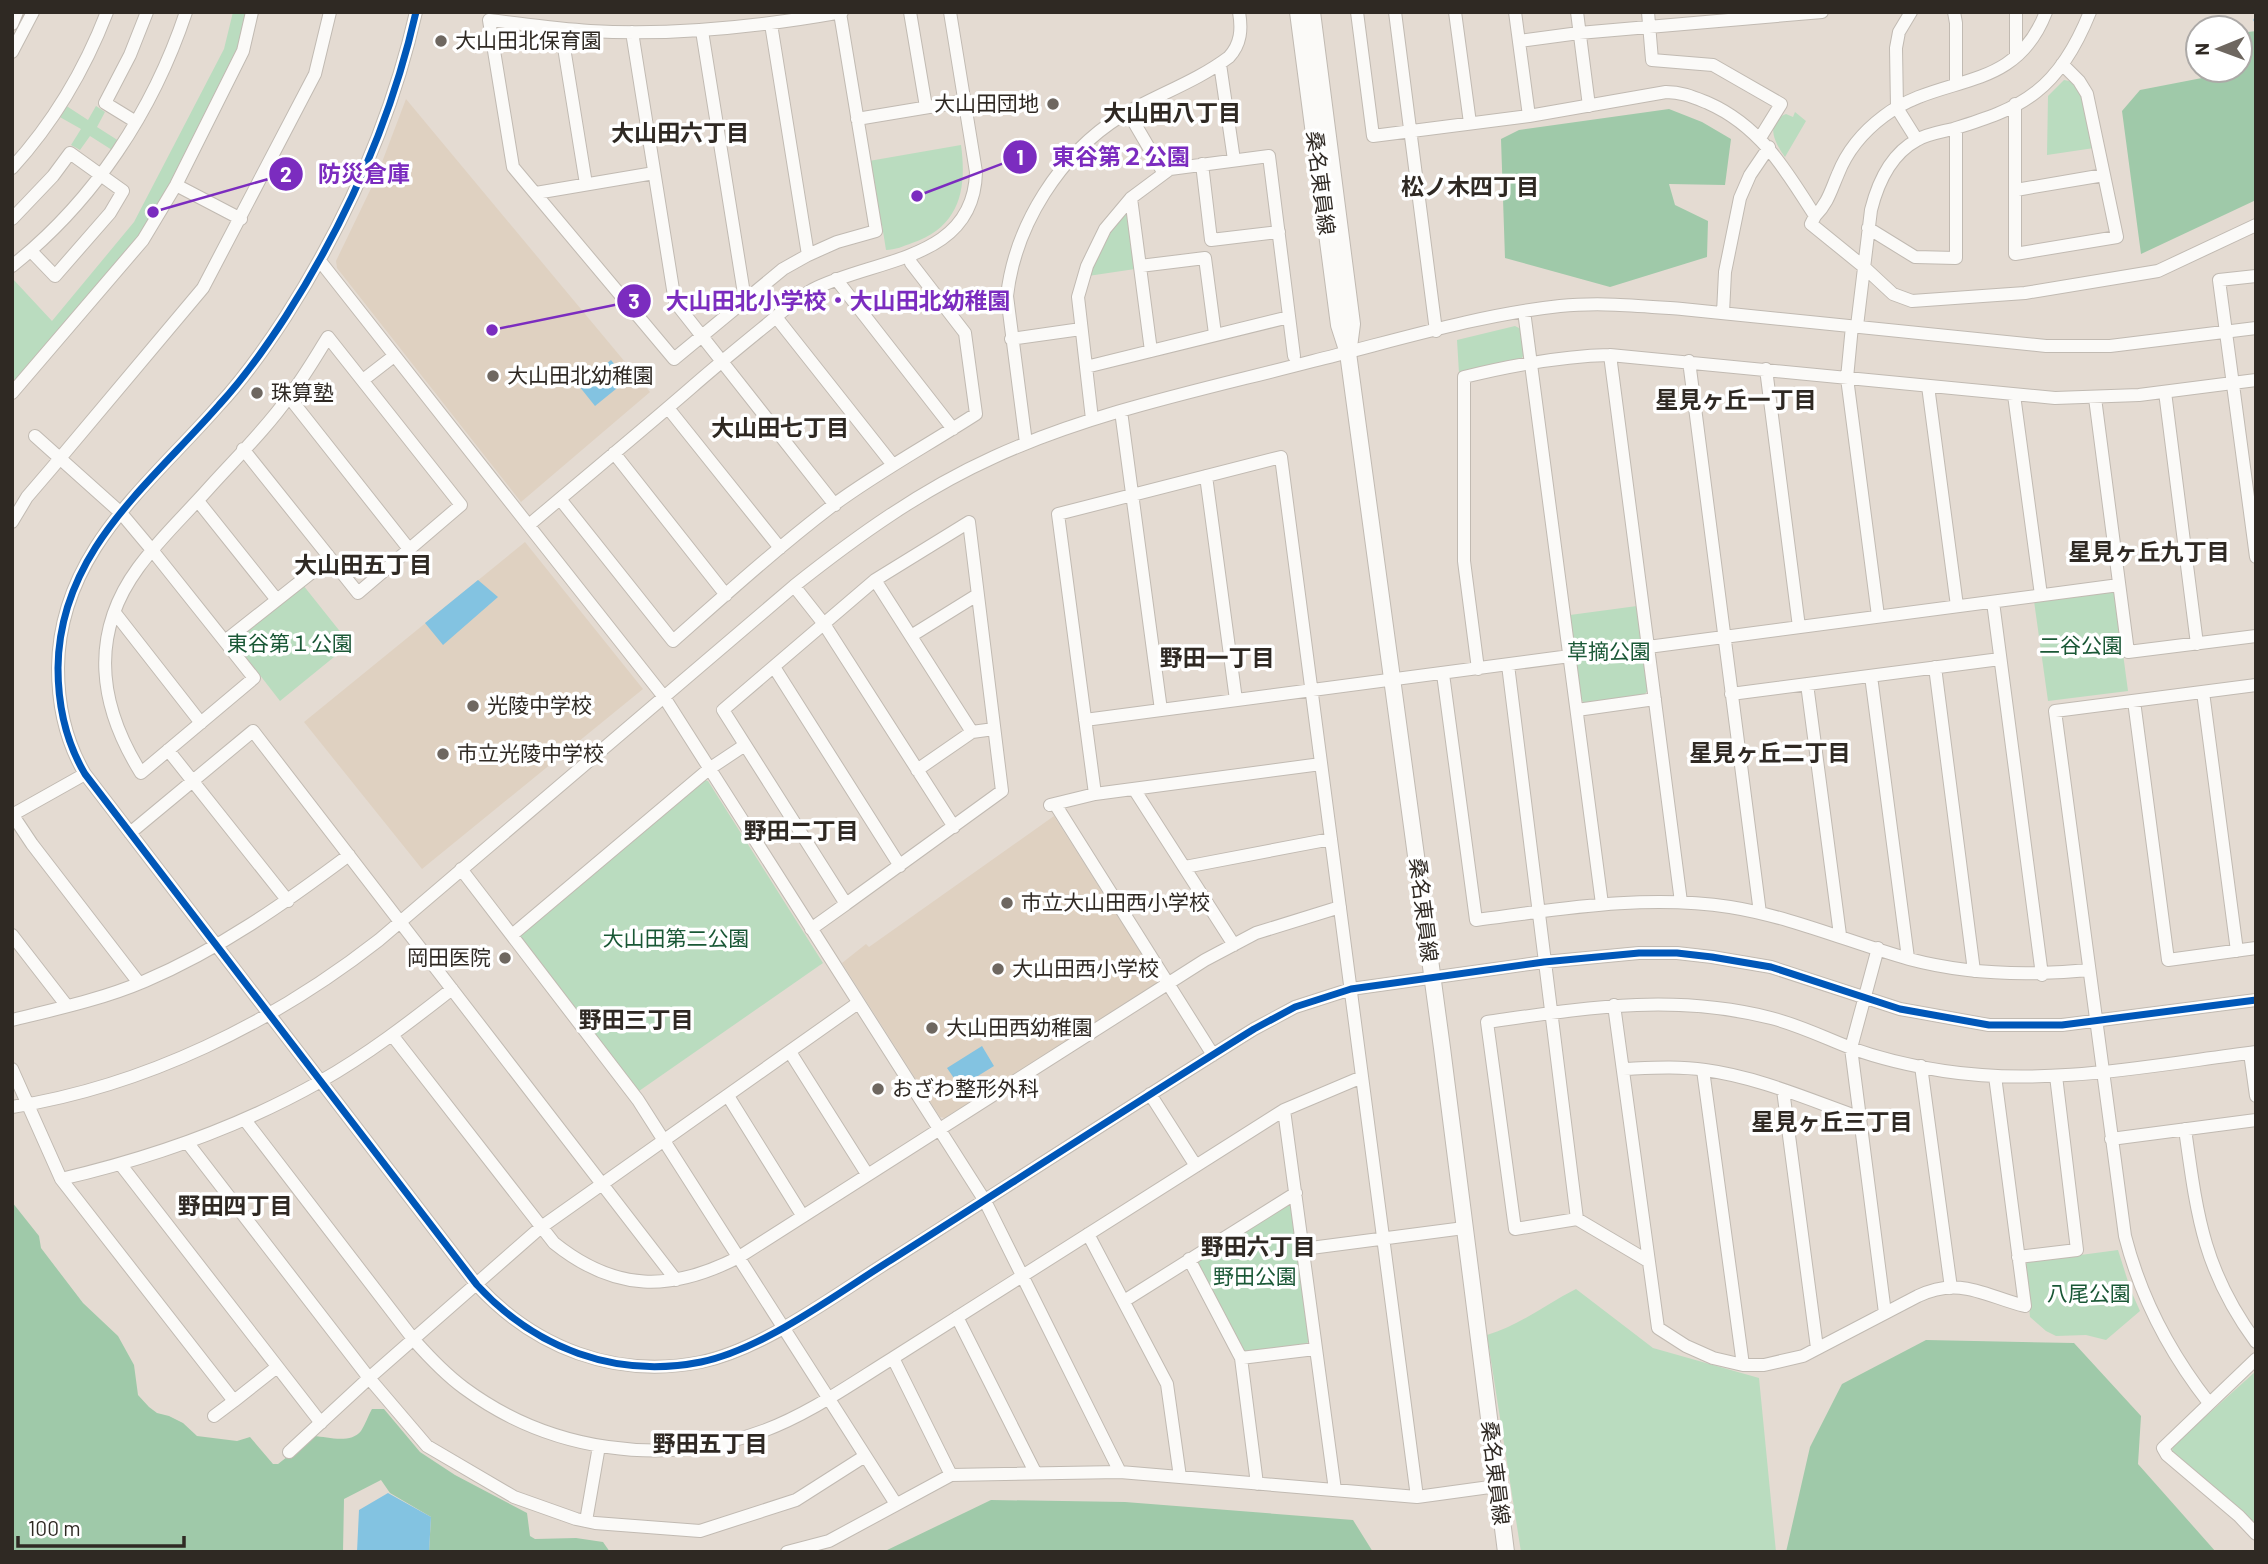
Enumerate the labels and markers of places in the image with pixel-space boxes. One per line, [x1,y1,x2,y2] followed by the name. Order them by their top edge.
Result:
[455,27,602,52] place label: 大山田北保育園
[433,33,449,49] marker: 大山田北保育園
[934,90,1039,115] place label: 大山田団地
[1045,96,1061,112] marker: 大山田団地
[1003,135,1204,179] callout: 東谷第２公園
[269,152,424,196] callout: 防災倉庫
[616,279,1024,323] callout: 大山田北小学校・大山田北幼稚園
[507,362,654,387] place label: 大山田北幼稚園
[485,368,501,384] marker: 大山田北幼稚園
[271,379,334,404] place label: 珠算塾
[249,385,265,401] marker: 珠算塾
[487,692,592,717] place label: 光陵中学校
[465,698,481,714] marker: 光陵中学校
[457,740,604,765] place label: 市立光陵中学校
[435,746,451,762] marker: 市立光陵中学校
[1021,889,1210,914] place label: 市立大山田西小学校
[999,895,1015,911] marker: 市立大山田西小学校
[407,944,491,969] place label: 岡田医院
[497,950,513,966] marker: 岡田医院
[1012,955,1159,980] place label: 大山田西小学校
[990,961,1006,977] marker: 大山田西小学校
[946,1014,1093,1039] place label: 大山田西幼稚園
[924,1020,940,1036] marker: 大山田西幼稚園
[892,1075,1039,1100] place label: おざわ整形外科
[870,1081,886,1097] marker: おざわ整形外科

